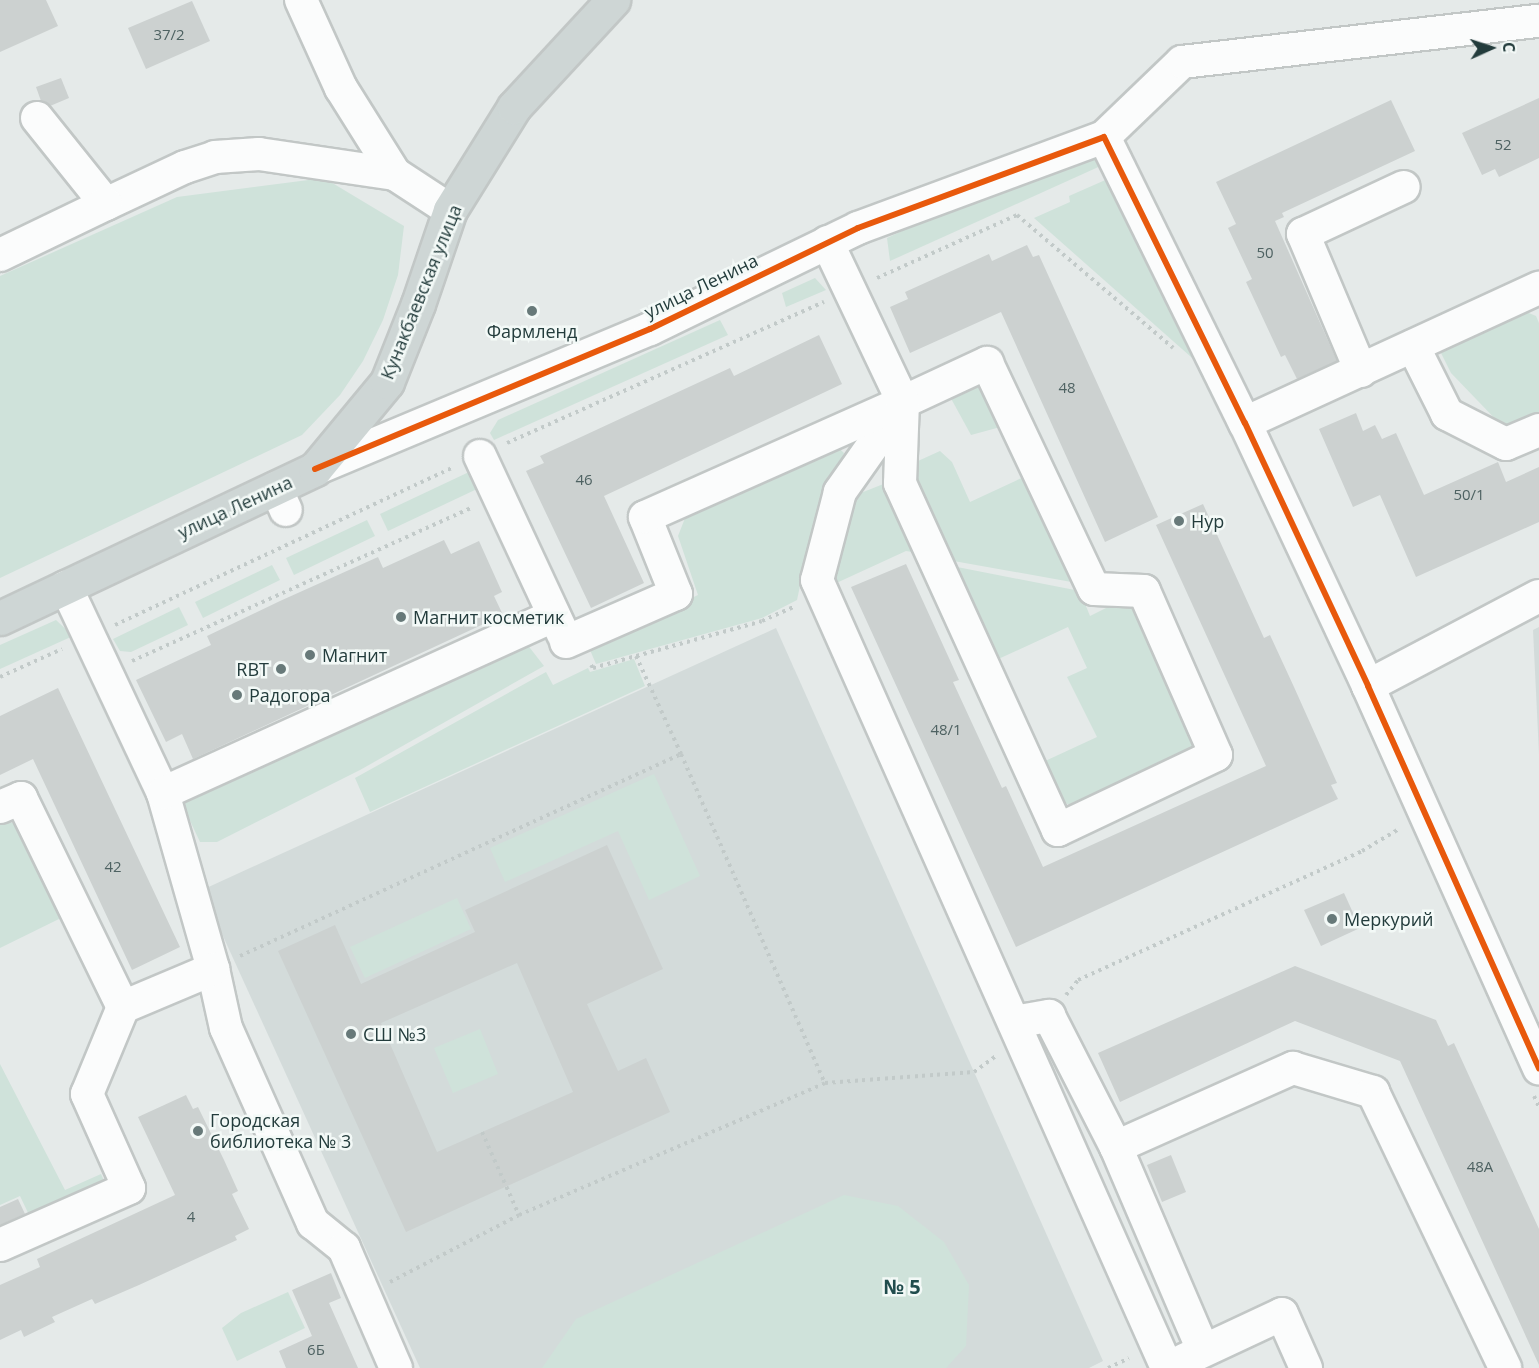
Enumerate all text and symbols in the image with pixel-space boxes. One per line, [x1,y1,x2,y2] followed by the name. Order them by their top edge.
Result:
[1461,18,1521,78] north arrow
[153,26,185,44] house number: 37/2
[1498,41,1520,53] text: С
[1494,136,1512,154] house number: 52
[376,202,466,382] street label: Кунакбаевская улица
[1256,244,1274,262] house number: 50
[641,249,761,323] street label: улица Ленина
[525,304,539,318] marker: Фармленд
[487,320,577,342] place label: Фармленд
[1058,379,1076,397] house number: 48
[174,471,296,543] street label: улица Ленина
[575,471,593,489] house number: 46
[1453,486,1485,504] house number: 50/1
[1191,510,1224,532] place label: Нур
[1172,514,1186,528] marker: Нур
[413,606,564,628] place label: Магнит косметик
[394,610,408,624] marker: Магнит косметик
[322,644,387,666] place label: Магнит
[303,648,317,662] marker: Магнит
[236,658,269,680] place label: RBT
[274,662,288,676] marker: RBT
[249,684,331,706] place label: Радогора
[230,688,244,702] marker: Радогора
[930,721,962,739] house number: 48/1
[104,858,122,876] house number: 42
[1344,908,1434,930] place label: Меркурий
[1325,912,1339,926] marker: Меркурий
[363,1023,426,1045] place label: СШ №3
[344,1027,358,1041] marker: СШ №3
[210,1110,351,1152] place label: Городская библиотека № 3
[191,1124,205,1138] marker: Городская библиотека № 3
[1467,1158,1493,1176] house number: 48А
[187,1208,195,1226] house number: 4
[883,1274,921,1298] district label: № 5
[307,1341,325,1359] house number: 6Б

